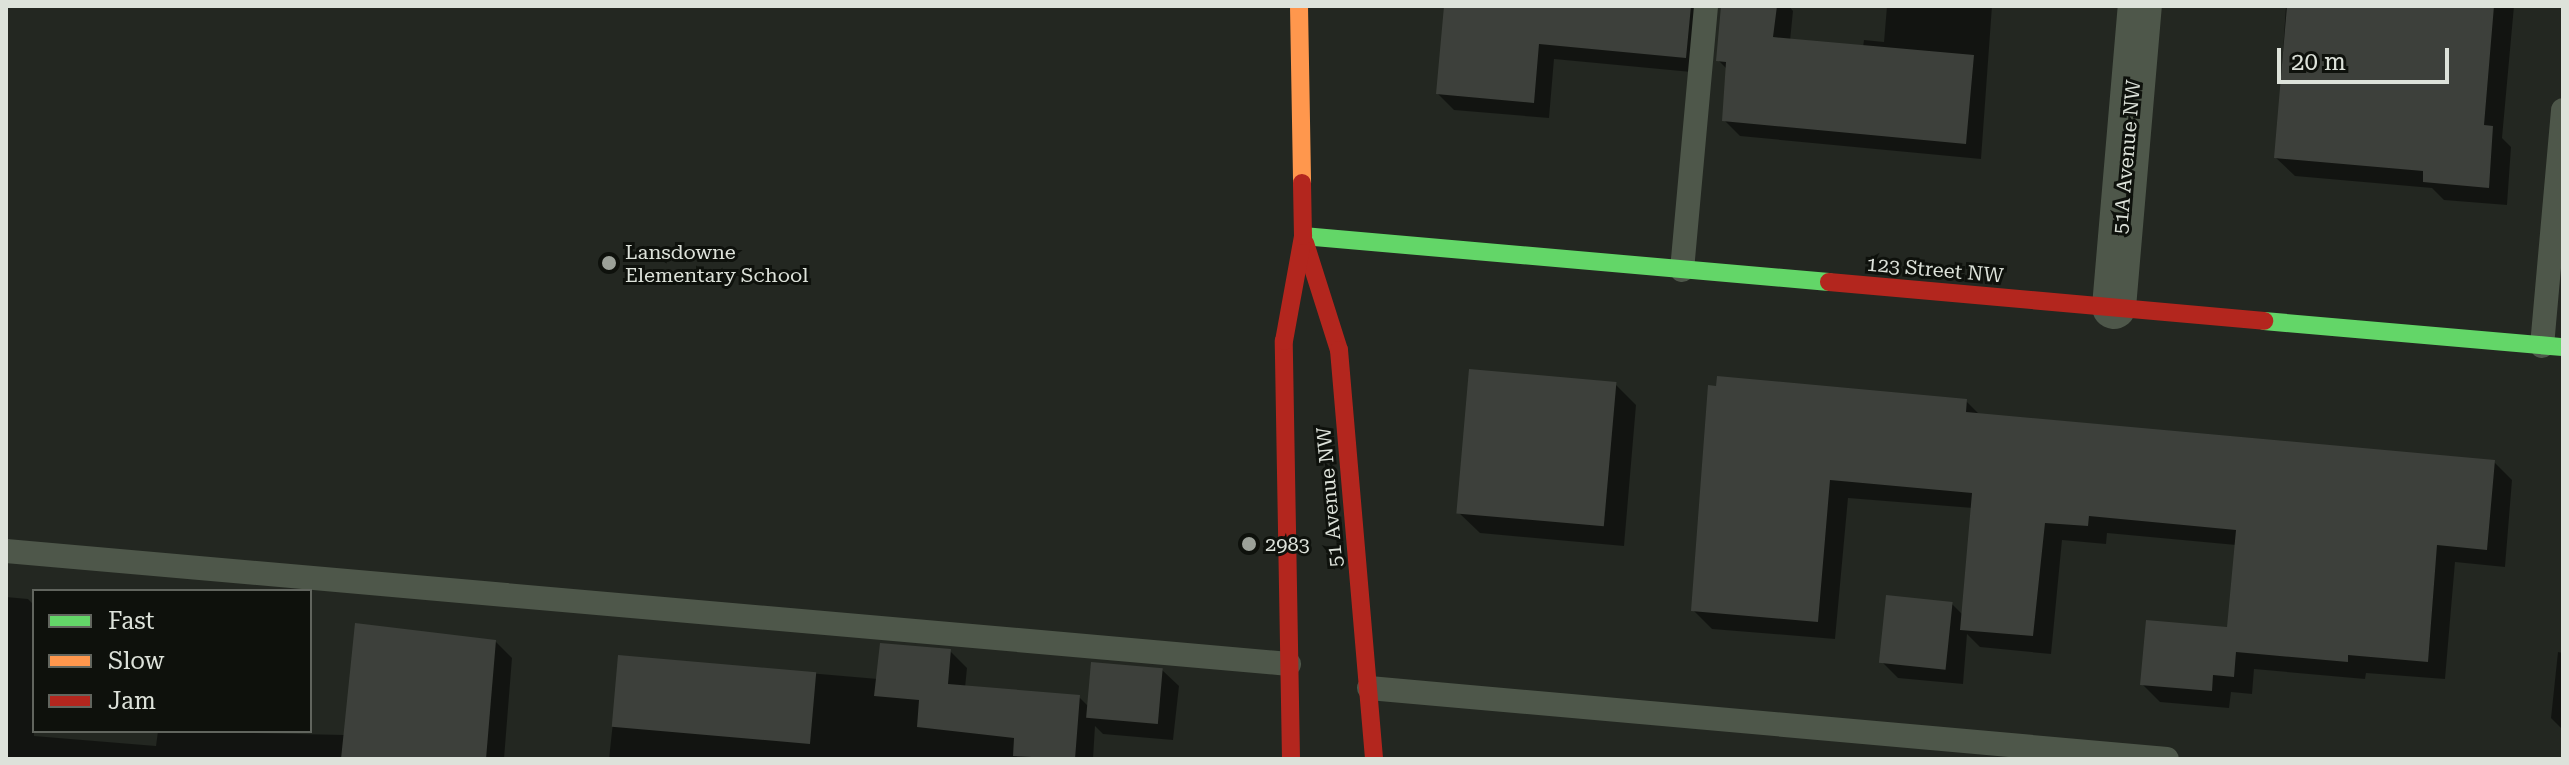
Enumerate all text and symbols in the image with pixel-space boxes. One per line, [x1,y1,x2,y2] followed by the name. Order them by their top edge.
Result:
[2281,32,2453,82] scale bar
[2291,48,2346,76] text: 20 m
[2108,79,2146,235] street label: 51A Avenue NW
[625,240,808,287] place label: Lansdowne Elementary School
[1866,252,2004,288] street label: 123 Street NW
[600,254,618,272] marker: Lansdowne Elementary School
[1312,426,1348,568] street label: 51 Avenue NW
[1265,532,1310,556] place label: 2983
[1240,535,1258,553] marker: 2983
[32,589,312,733] legend
[108,607,155,635] text: Fast
[108,647,164,675] text: Slow
[108,687,156,715] text: Jam

